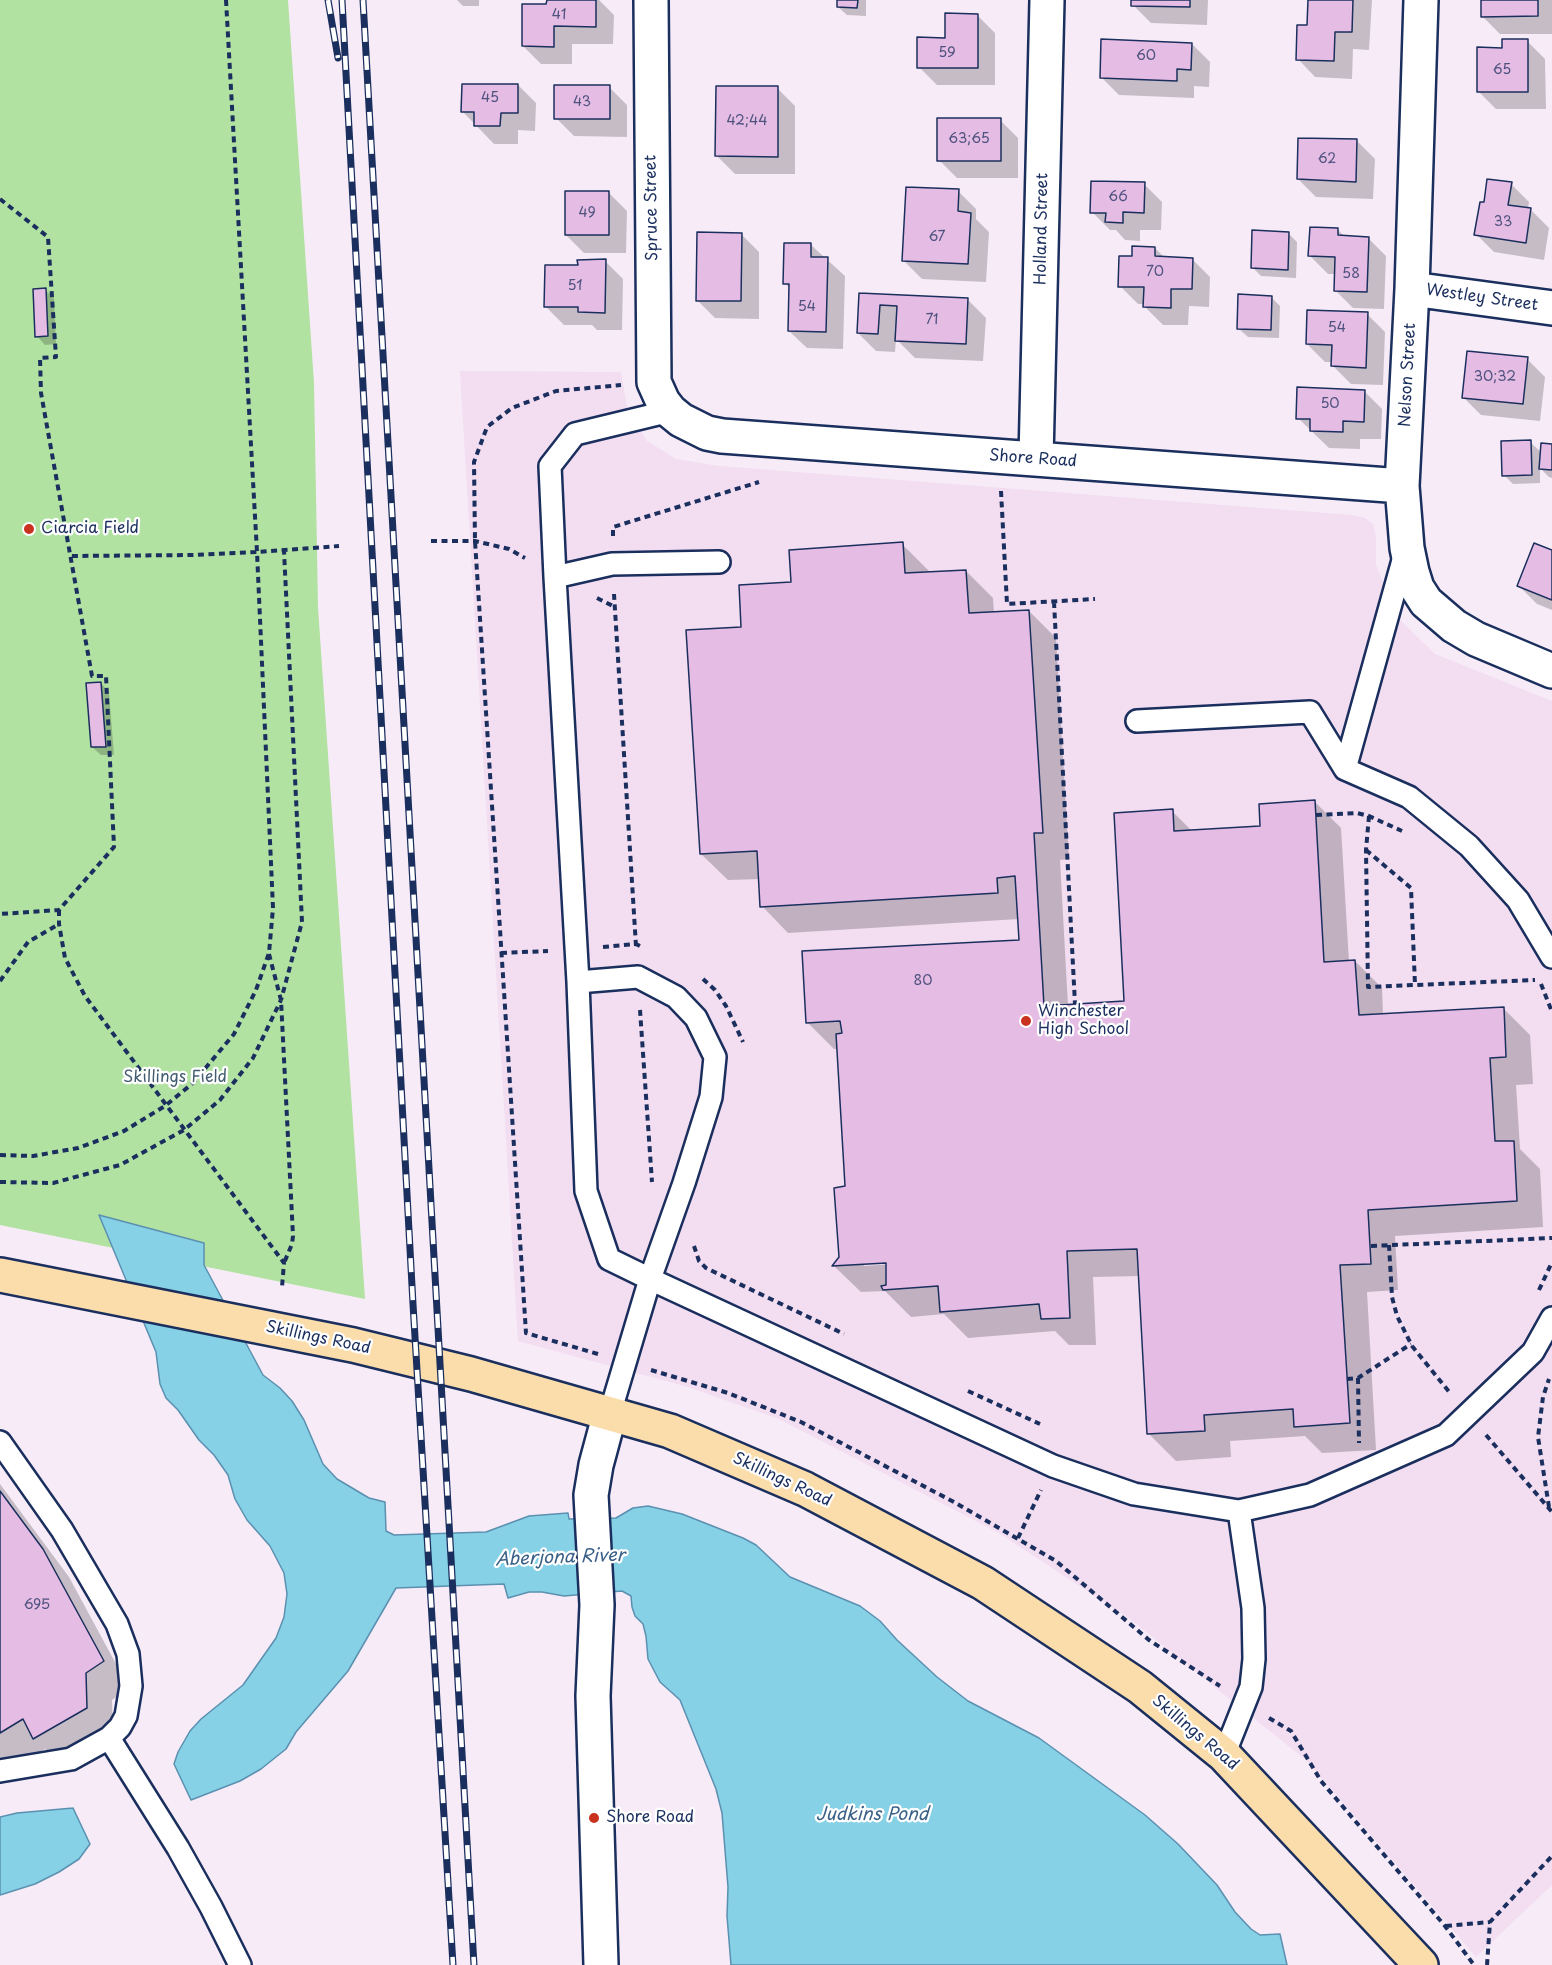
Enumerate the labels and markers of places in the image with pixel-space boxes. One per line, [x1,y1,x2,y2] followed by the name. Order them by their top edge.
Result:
[41,519,139,539] place label: Ciarcia Field
[22,522,36,536] marker: Ciarcia Field
[1038,1002,1129,1040] place label: Winchester High School
[1019,1014,1033,1028] marker: Winchester High School
[606,1808,694,1828] place label: Shore Road
[587,1811,601,1825] marker: Shore Road

